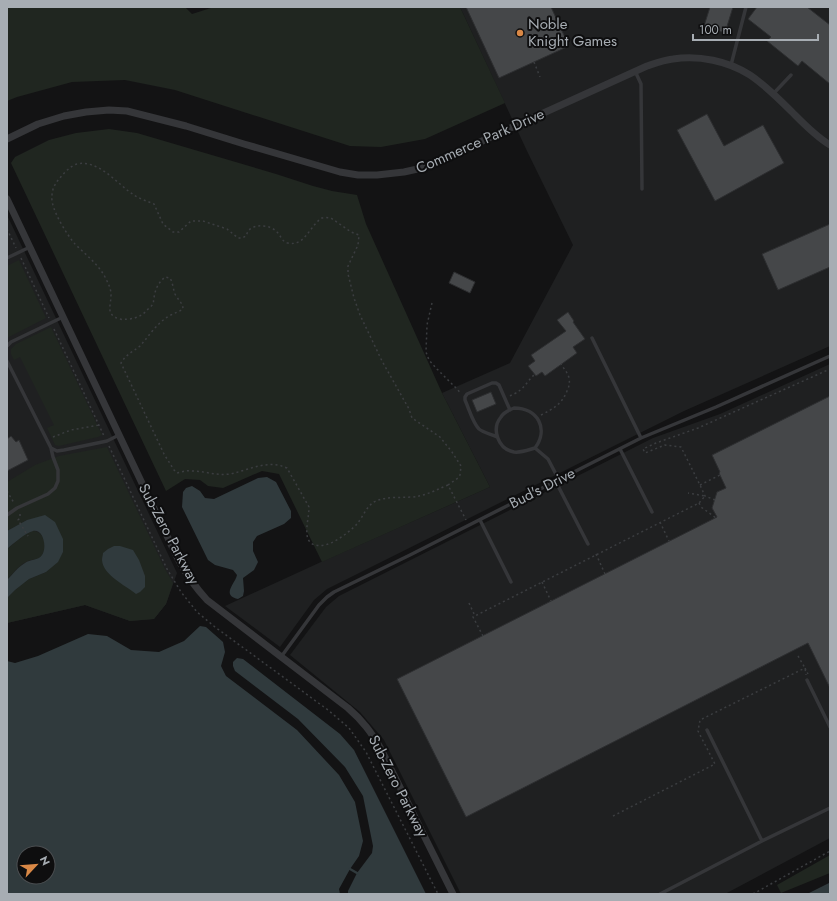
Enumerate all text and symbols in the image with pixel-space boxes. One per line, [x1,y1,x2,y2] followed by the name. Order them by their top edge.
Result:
[528,13,617,52] place label: Noble Knight Games
[693,16,818,42] scale bar
[699,21,732,39] text: 100 m
[515,28,525,38] marker: Noble Knight Games
[412,103,548,179] street label: Commerce Park Drive
[505,462,579,514] street label: Bud's Drive
[133,479,205,589] street label: Sub-Zero Parkway
[363,731,433,841] street label: Sub-Zero Parkway
[16,845,56,885] north arrow
[36,853,54,868] text: N

